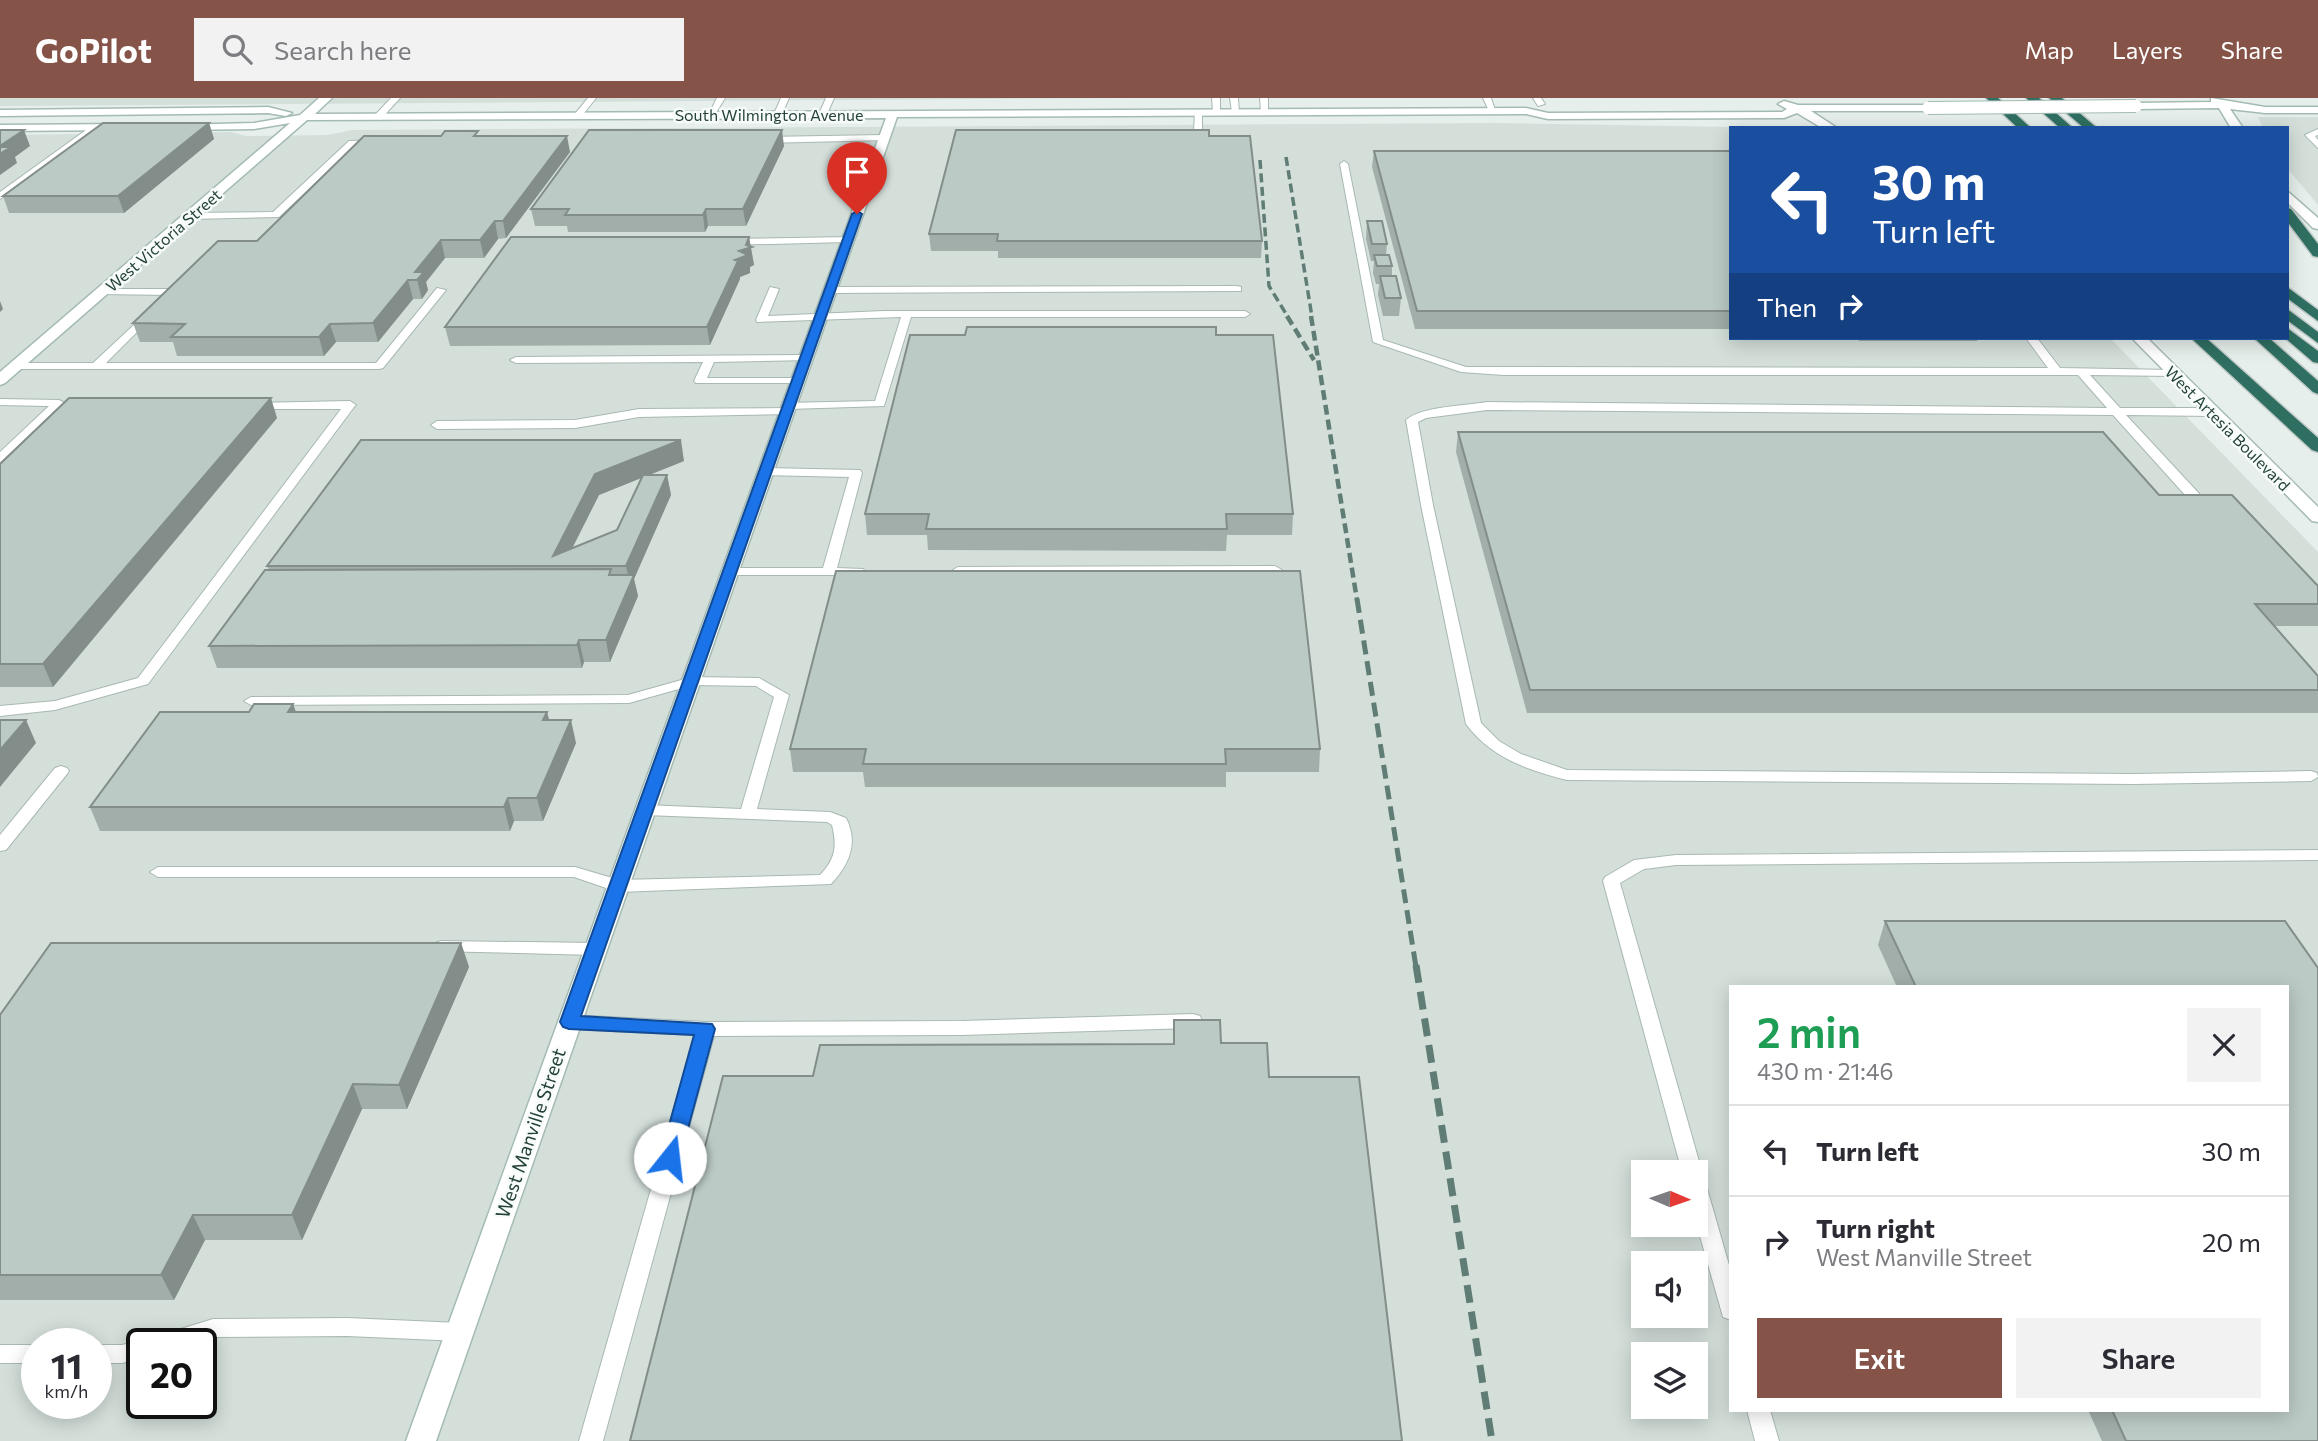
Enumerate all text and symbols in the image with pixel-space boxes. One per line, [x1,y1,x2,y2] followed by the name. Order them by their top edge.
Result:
[194,18,684,81] search box
[35,29,152,70] text: GoPilot
[218,30,256,68] icon: search
[274,34,411,65] text: Search here
[2025,35,2074,64] text: Map
[2112,35,2183,64] text: Layers
[2221,35,2283,64] text: Share
[675,105,863,124] street label: South Wilmington Avenue
[827,142,887,214] pin
[1872,150,1985,210] text: 30 m
[838,153,876,191] icon: arrive
[1757,154,1848,245] icon: left
[101,184,225,295] street label: West Victoria Street
[1872,210,1996,250] text: Turn left
[1831,287,1869,325] icon: right
[1757,291,1817,322] text: Then
[2162,362,2294,494] street label: West Artesia Boulevard
[1757,1005,1861,1057] text: 2 min
[2187,1008,2261,1082] button: close
[490,1045,570,1221] street label: West Manville Street
[1757,1057,1893,1085] text: 430 m · 21:46
[633,1121,707,1195] position arrow
[1757,1132,1795,1170] icon: left
[1816,1135,1919,1166] text: Turn left
[2202,1135,2261,1166] text: 30 m
[1631,1160,1708,1237] north arrow
[1631,1160,1708,1419] map controls
[1816,1212,1935,1243] text: Turn right
[1757,1223,1795,1261] icon: right
[2202,1226,2261,1257] text: 20 m
[1816,1243,2032,1271] text: West Manville Street
[1631,1251,1708,1328] button: sound
[1757,1318,2002,1398] button: Exit
[2016,1318,2261,1398] button: Share
[126,1328,217,1419] speed limit sign: 20
[1631,1342,1708,1419] button: layers
[51,1343,82,1386] text: 11
[45,1380,88,1402] text: km/h

